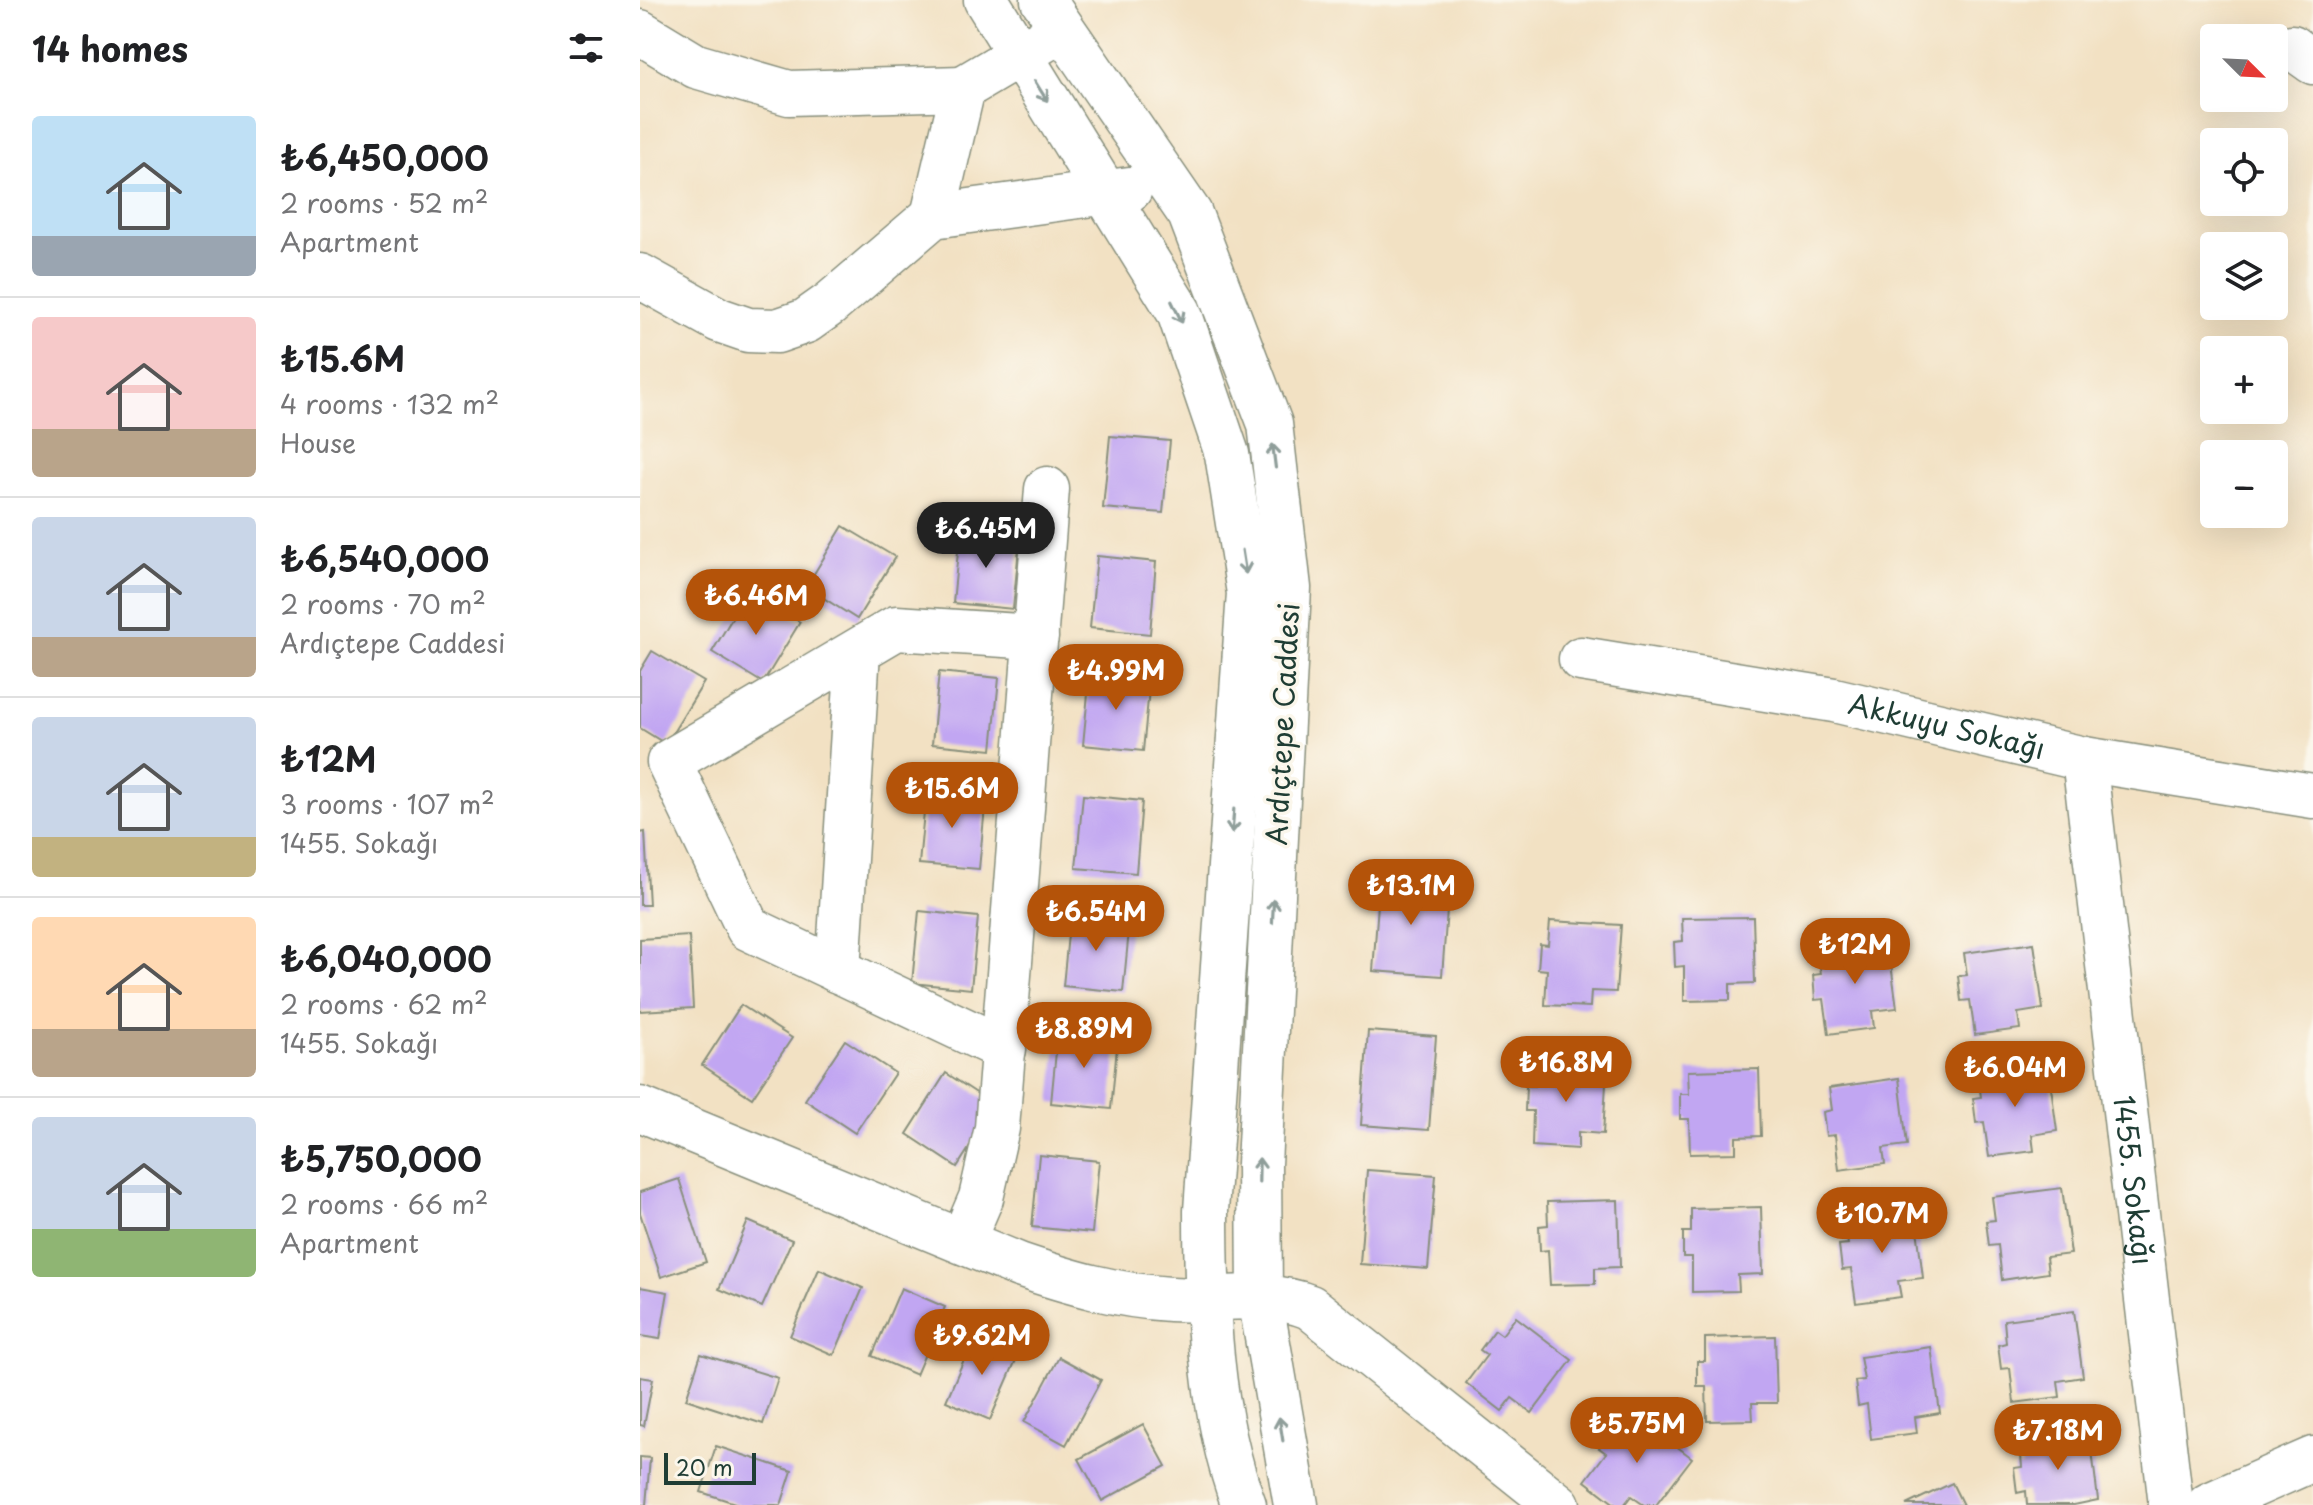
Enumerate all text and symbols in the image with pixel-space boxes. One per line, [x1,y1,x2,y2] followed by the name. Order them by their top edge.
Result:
[32,22,188,74] text: 14 homes
[2200,24,2288,112] north arrow
[2200,24,2288,528] map controls
[564,26,608,70] icon: filters
[1034,79,1050,102] one-way arrow
[2200,128,2288,216] button: locate
[280,131,489,183] text: ₺6,450,000
[96,148,192,244] icon: home
[280,183,488,222] text: 2 rooms · 52 m²
[280,222,419,261] text: Apartment
[2200,232,2288,320] button: layers
[1170,300,1185,324] one-way arrow
[280,332,405,384] text: ₺15.6M
[2200,336,2288,424] button: +
[96,349,192,445] icon: home
[280,384,499,423] text: 4 rooms · 132 m²
[280,423,356,462] text: House
[2200,440,2288,528] button: −
[1266,443,1281,470] one-way arrow
[921,502,1051,570] pin: ₺6.45M
[935,508,1037,547] text: ₺6.45M
[280,532,489,584] text: ₺6,540,000
[96,549,192,645] icon: home
[1238,549,1253,574] one-way arrow
[691,569,821,637] pin: ₺6.46M
[704,575,808,614] text: ₺6.46M
[280,584,486,623] text: 2 rooms · 70 m²
[1254,602,1309,846] street label: Ardıçtepe Caddesi
[280,623,505,662] text: Ardıçtepe Caddesi
[1051,644,1181,712] pin: ₺4.99M
[1066,650,1166,689] text: ₺4.99M
[1844,681,2050,769] street label: Akkuyu Sokağı
[280,732,377,784] text: ₺12M
[96,749,192,845] icon: home
[887,762,1017,830] pin: ₺15.6M
[904,768,1000,807] text: ₺15.6M
[280,784,495,823] text: 3 rooms · 107 m²
[1225,807,1240,834] one-way arrow
[280,823,438,862] text: 1455. Sokağı
[1346,859,1476,927] pin: ₺13.1M
[1366,865,1456,904] text: ₺13.1M
[1031,885,1161,953] pin: ₺6.54M
[1045,891,1147,930] text: ₺6.54M
[1266,898,1281,925] one-way arrow
[1808,918,1902,986] pin: ₺12M
[1818,924,1892,963] text: ₺12M
[280,932,492,984] text: ₺6,040,000
[96,949,192,1045] icon: home
[280,984,488,1023] text: 2 rooms · 62 m²
[1019,1002,1149,1070] pin: ₺8.89M
[1035,1008,1133,1047] text: ₺8.89M
[280,1023,438,1062] text: 1455. Sokağı
[1501,1036,1631,1104] pin: ₺16.8M
[1950,1041,2080,1109] pin: ₺6.04M
[1519,1042,1613,1081] text: ₺16.8M
[1963,1047,2067,1086] text: ₺6.04M
[2103,1093,2166,1267] street label: 1455. Sokağı
[280,1132,482,1184] text: ₺5,750,000
[96,1149,192,1245] icon: home
[1252,1157,1267,1184] one-way arrow
[280,1184,489,1223] text: 2 rooms · 66 m²
[1817,1187,1947,1255] pin: ₺10.7M
[1834,1193,1930,1232] text: ₺10.7M
[280,1223,419,1262] text: Apartment
[917,1309,1047,1377] pin: ₺9.62M
[933,1315,1031,1354] text: ₺9.62M
[1572,1397,1702,1465] pin: ₺5.75M
[1588,1403,1686,1442] text: ₺5.75M
[1993,1404,2123,1472] pin: ₺7.18M
[2012,1410,2104,1449] text: ₺7.18M
[1273,1417,1288,1442] one-way arrow
[664,1449,756,1485] scale bar
[676,1450,733,1483] text: 20 m

